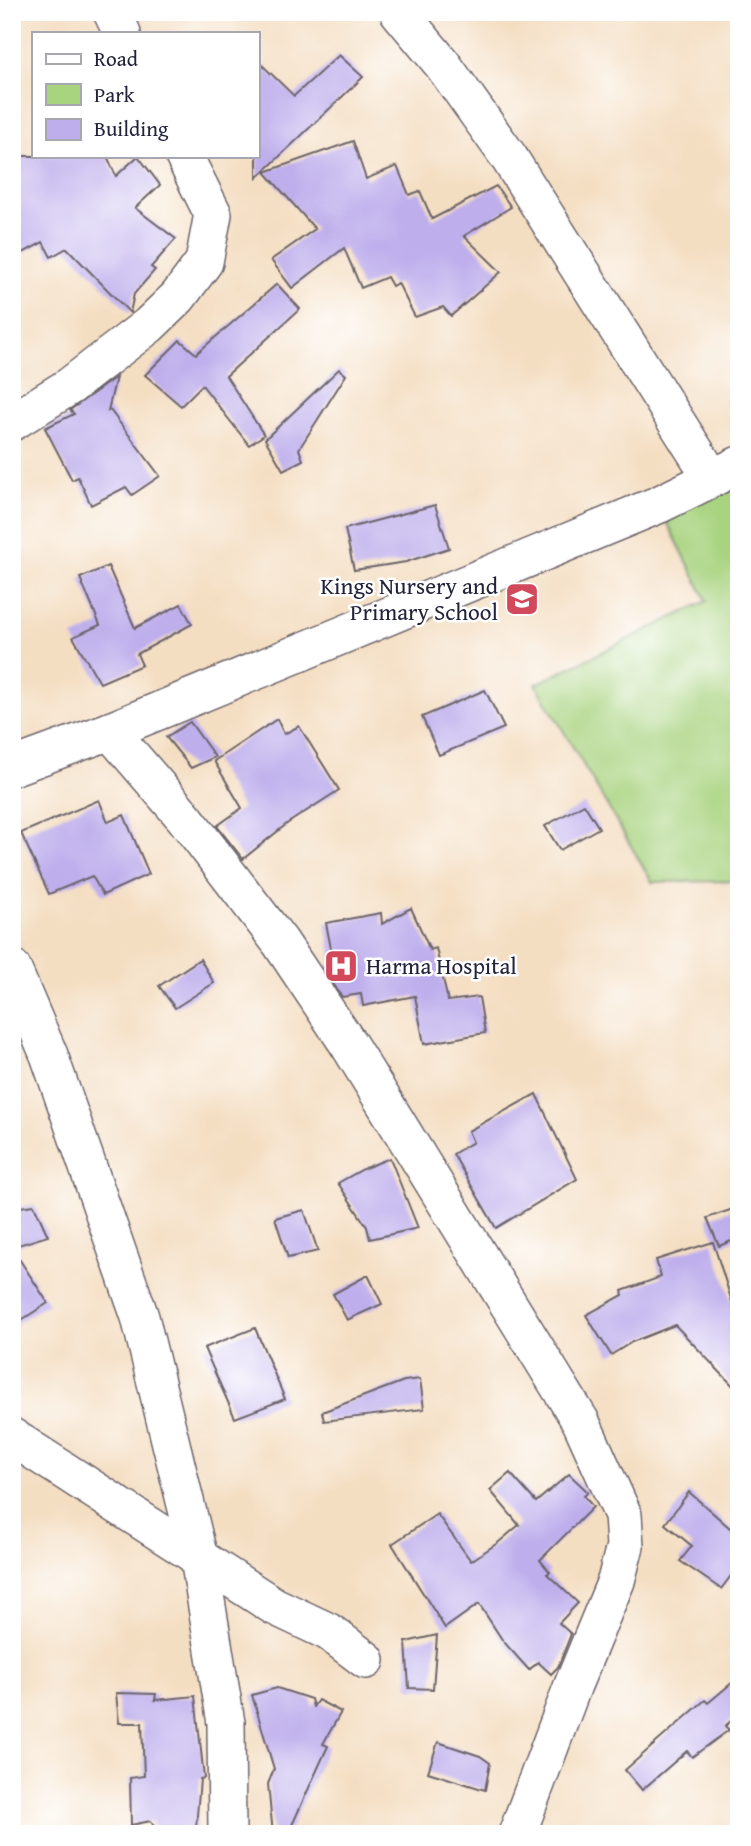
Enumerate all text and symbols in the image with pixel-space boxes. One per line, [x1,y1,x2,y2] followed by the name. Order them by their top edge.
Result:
[32,32,259,158] legend
[94,43,139,74] text: Road
[94,79,135,110] text: Park
[94,113,169,144] text: Building
[320,569,499,628] place label: Kings Nursery and Primary School
[503,580,541,618] school or university icon: Kings Nursery and Primary School
[322,947,360,985] hospital icon: Harma Hospital
[366,949,517,982] place label: Harma Hospital

